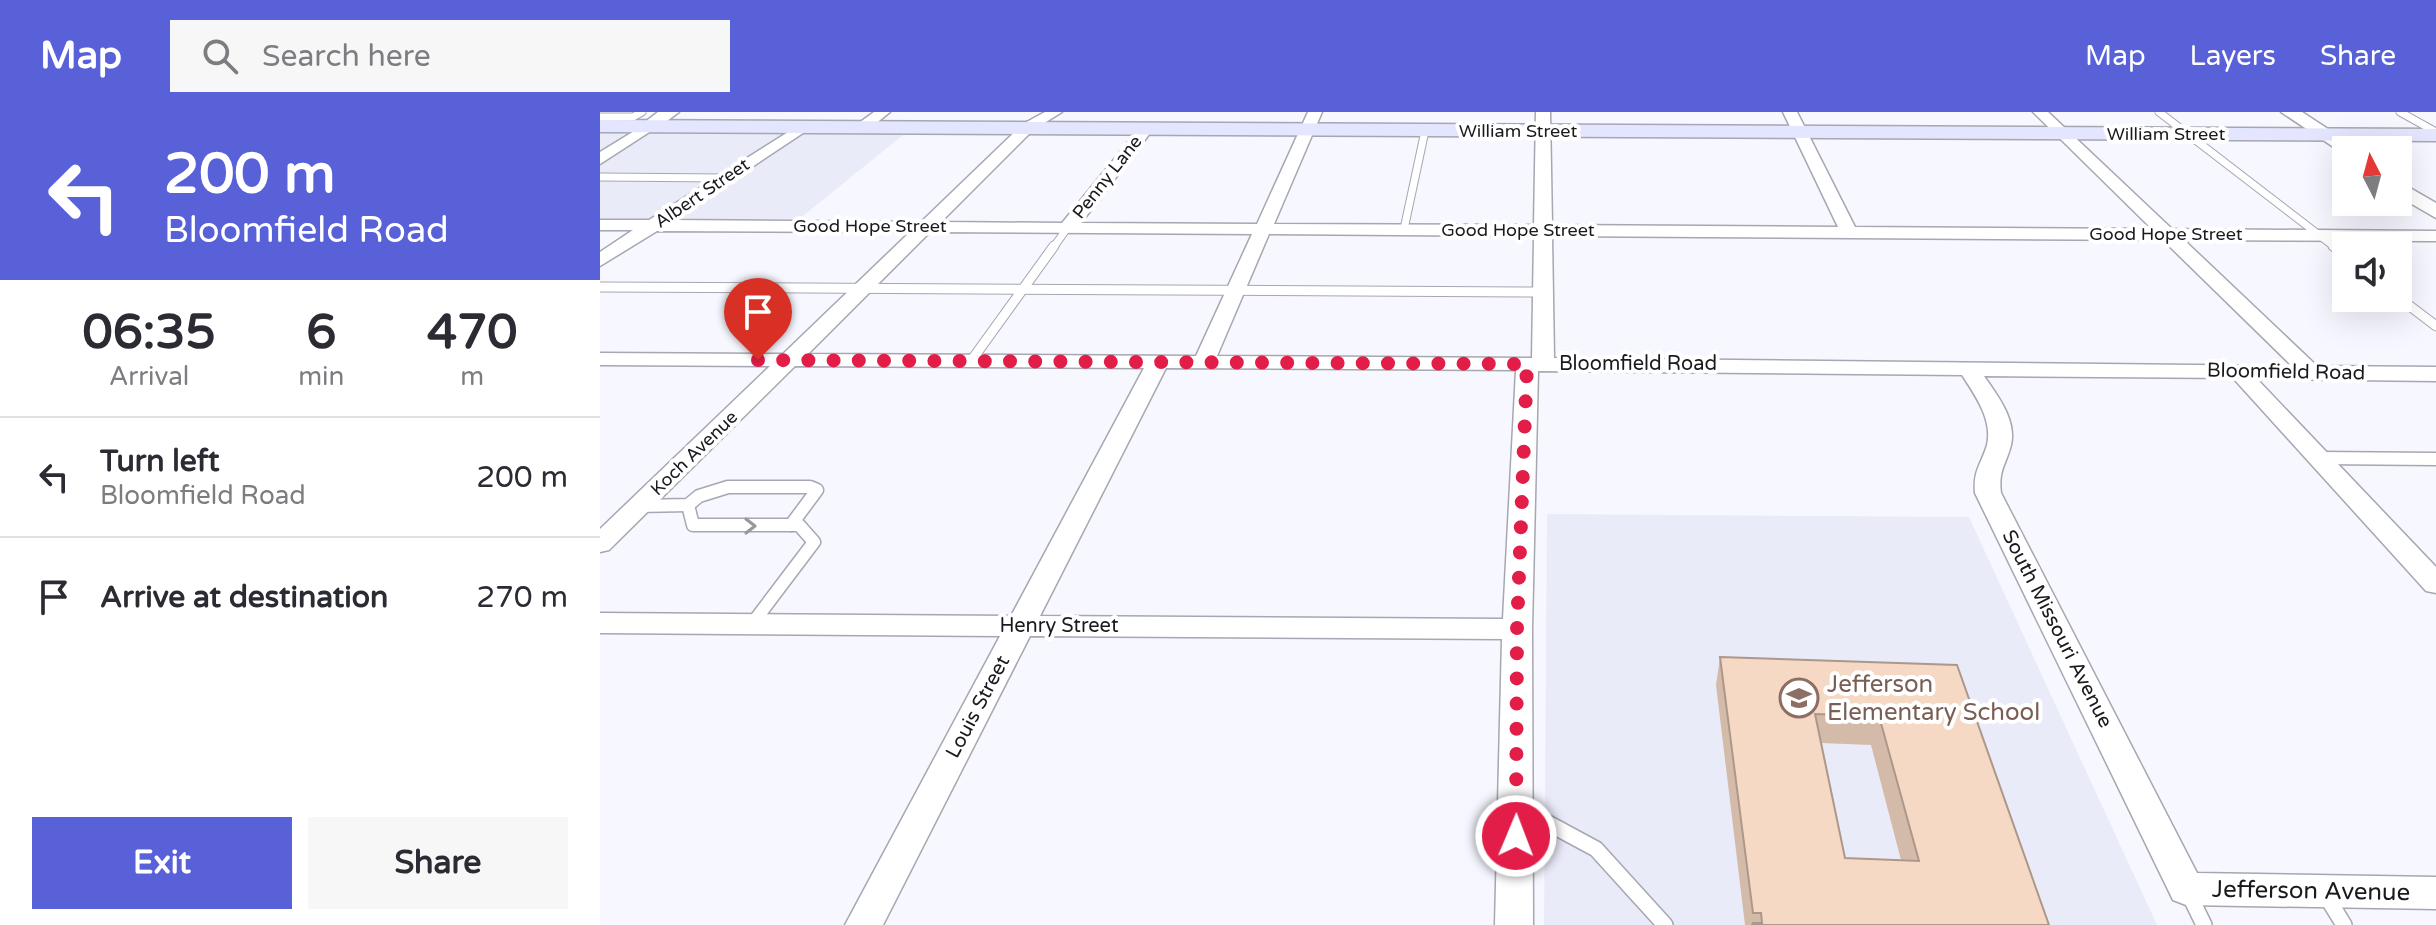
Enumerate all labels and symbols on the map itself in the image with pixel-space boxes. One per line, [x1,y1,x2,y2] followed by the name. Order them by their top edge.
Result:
[1459,120,1577,142] street label: William Street
[2107,123,2225,145] street label: William Street
[1068,131,1146,223] street label: Penny Lane
[2332,136,2412,216] north arrow
[651,153,754,233] street label: Albert Street
[793,215,947,237] street label: Good Hope Street
[1441,219,1595,241] street label: Good Hope Street
[2089,223,2243,245] street label: Good Hope Street
[724,278,792,360] pin
[1559,352,1717,376] street label: Bloomfield Road
[2207,359,2365,385] street label: Bloomfield Road
[646,406,742,500] street label: Koch Avenue
[744,517,757,534] one-way arrow
[1997,526,2117,732] street label: South Missouri Avenue
[999,614,1119,638] street label: Henry Street
[941,651,1015,762] street label: Louis Street
[1827,670,2040,727] place label: Jefferson Elementary School
[1778,677,1820,719] school or university icon: Jefferson Elementary School
[1474,794,1558,878] position arrow
[2212,875,2410,907] street label: Jefferson Avenue

